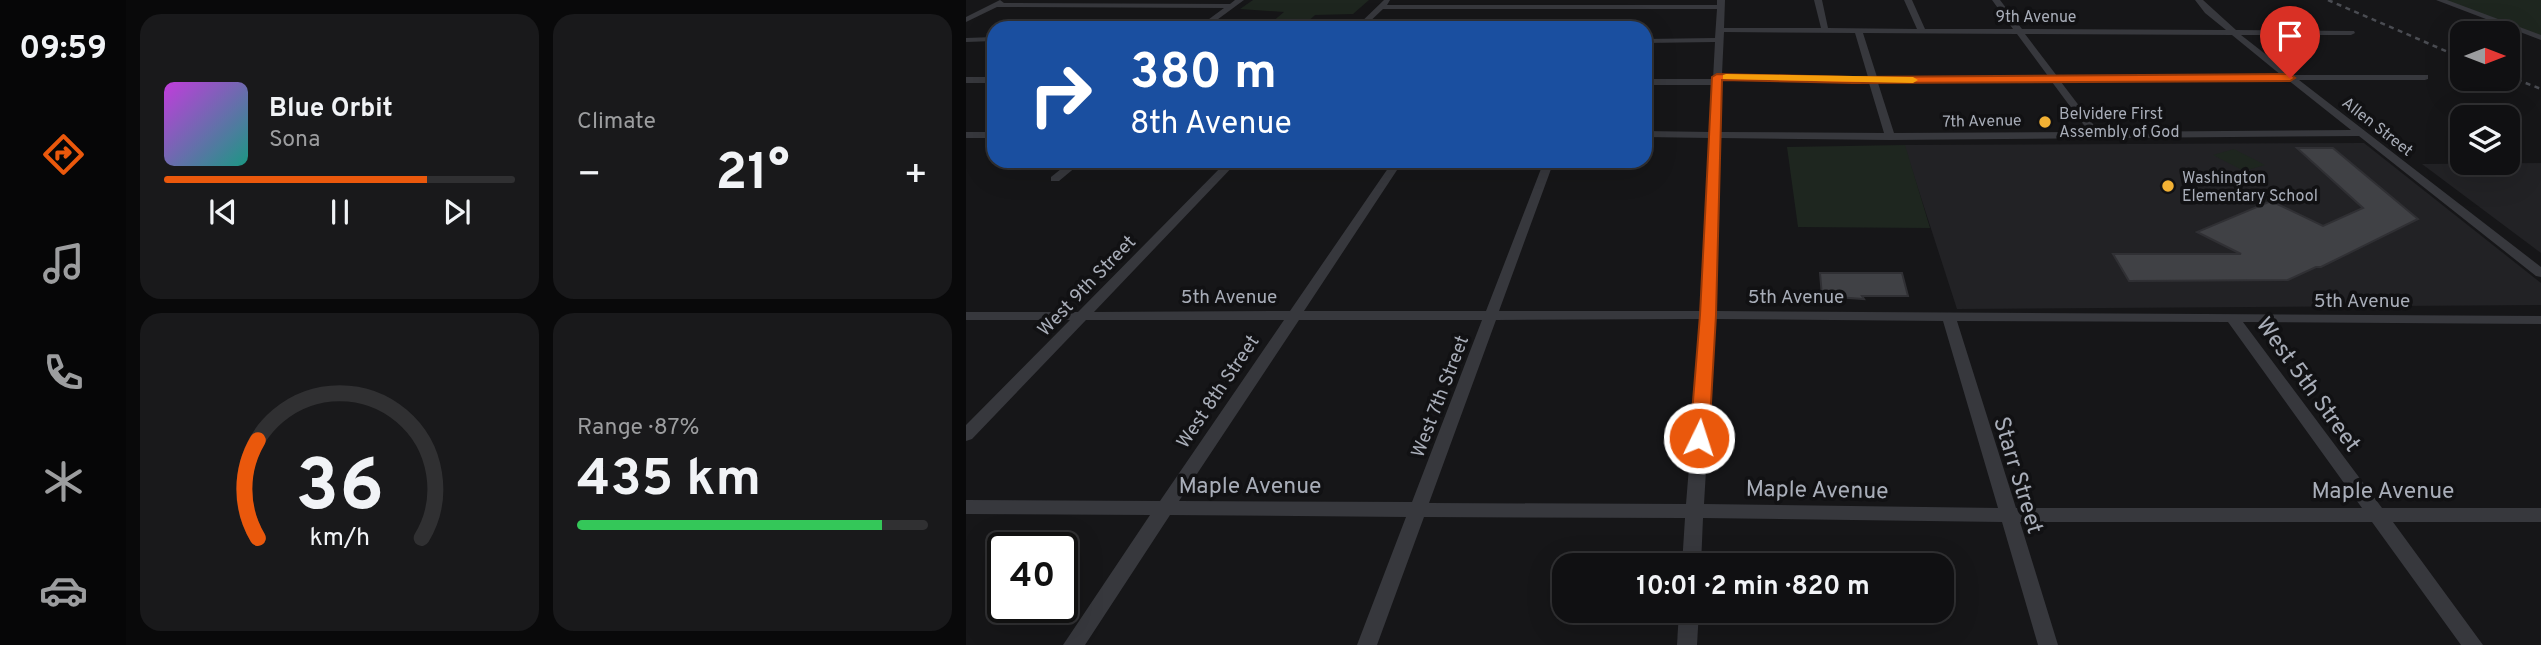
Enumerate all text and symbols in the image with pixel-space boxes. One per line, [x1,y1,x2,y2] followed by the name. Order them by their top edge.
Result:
[2260,6,2320,78] pin
[1996,8,2076,28] street label: 9th Avenue
[2271,17,2309,55] icon: arrive
[2450,21,2520,91] north arrow
[2450,21,2520,175] map controls
[19,30,107,70] text: 09:59
[1130,44,1277,106] text: 380 m
[1015,49,1106,140] icon: right
[269,93,393,126] text: Blue Orbit
[2337,94,2416,162] street label: Allen Street
[1130,105,1292,145] text: 8th Avenue
[2059,105,2179,143] place label: Belvidere First Assembly of God
[2450,105,2520,175] button: layers
[577,108,656,137] text: Climate
[1942,111,2022,133] street label: 7th Avenue
[2037,114,2053,130] marker: Belvidere First Assembly of God
[269,126,320,155] text: Sona
[39,130,88,179] icon: directions
[715,142,790,208] text: 21°
[577,152,602,201] text: −
[903,152,928,201] text: +
[2182,169,2318,207] place label: Washington Elementary School
[2160,178,2176,194] marker: Washington Elementary School
[204,193,242,231] icon: previous
[321,193,359,231] icon: pause
[438,193,476,231] icon: next
[1033,231,1142,342] street label: West 9th Street
[39,239,88,288] icon: music
[1181,286,1277,310] street label: 5th Avenue
[1748,286,1844,310] street label: 5th Avenue
[2314,290,2410,314] street label: 5th Avenue
[2248,312,2366,459] street label: West 5th Street
[1172,331,1265,453] street label: West 8th Street
[1407,332,1475,461] street label: West 7th Street
[39,348,88,397] icon: phone
[1662,401,1736,475] position arrow
[577,414,700,443] text: Range · 87%
[1985,414,2048,538] street label: Starr Street
[295,444,384,536] text: 36
[577,448,761,514] text: 435 km
[39,457,88,506] icon: climate
[1179,473,1321,502] street label: Maple Avenue
[1745,476,1889,507] street label: Maple Avenue
[2312,478,2454,507] street label: Maple Avenue
[309,523,370,555] text: km/h
[987,532,1078,623] speed limit sign: 40
[39,566,88,615] icon: car
[1636,571,1870,604] text: 10:01 · 2 min · 820 m

